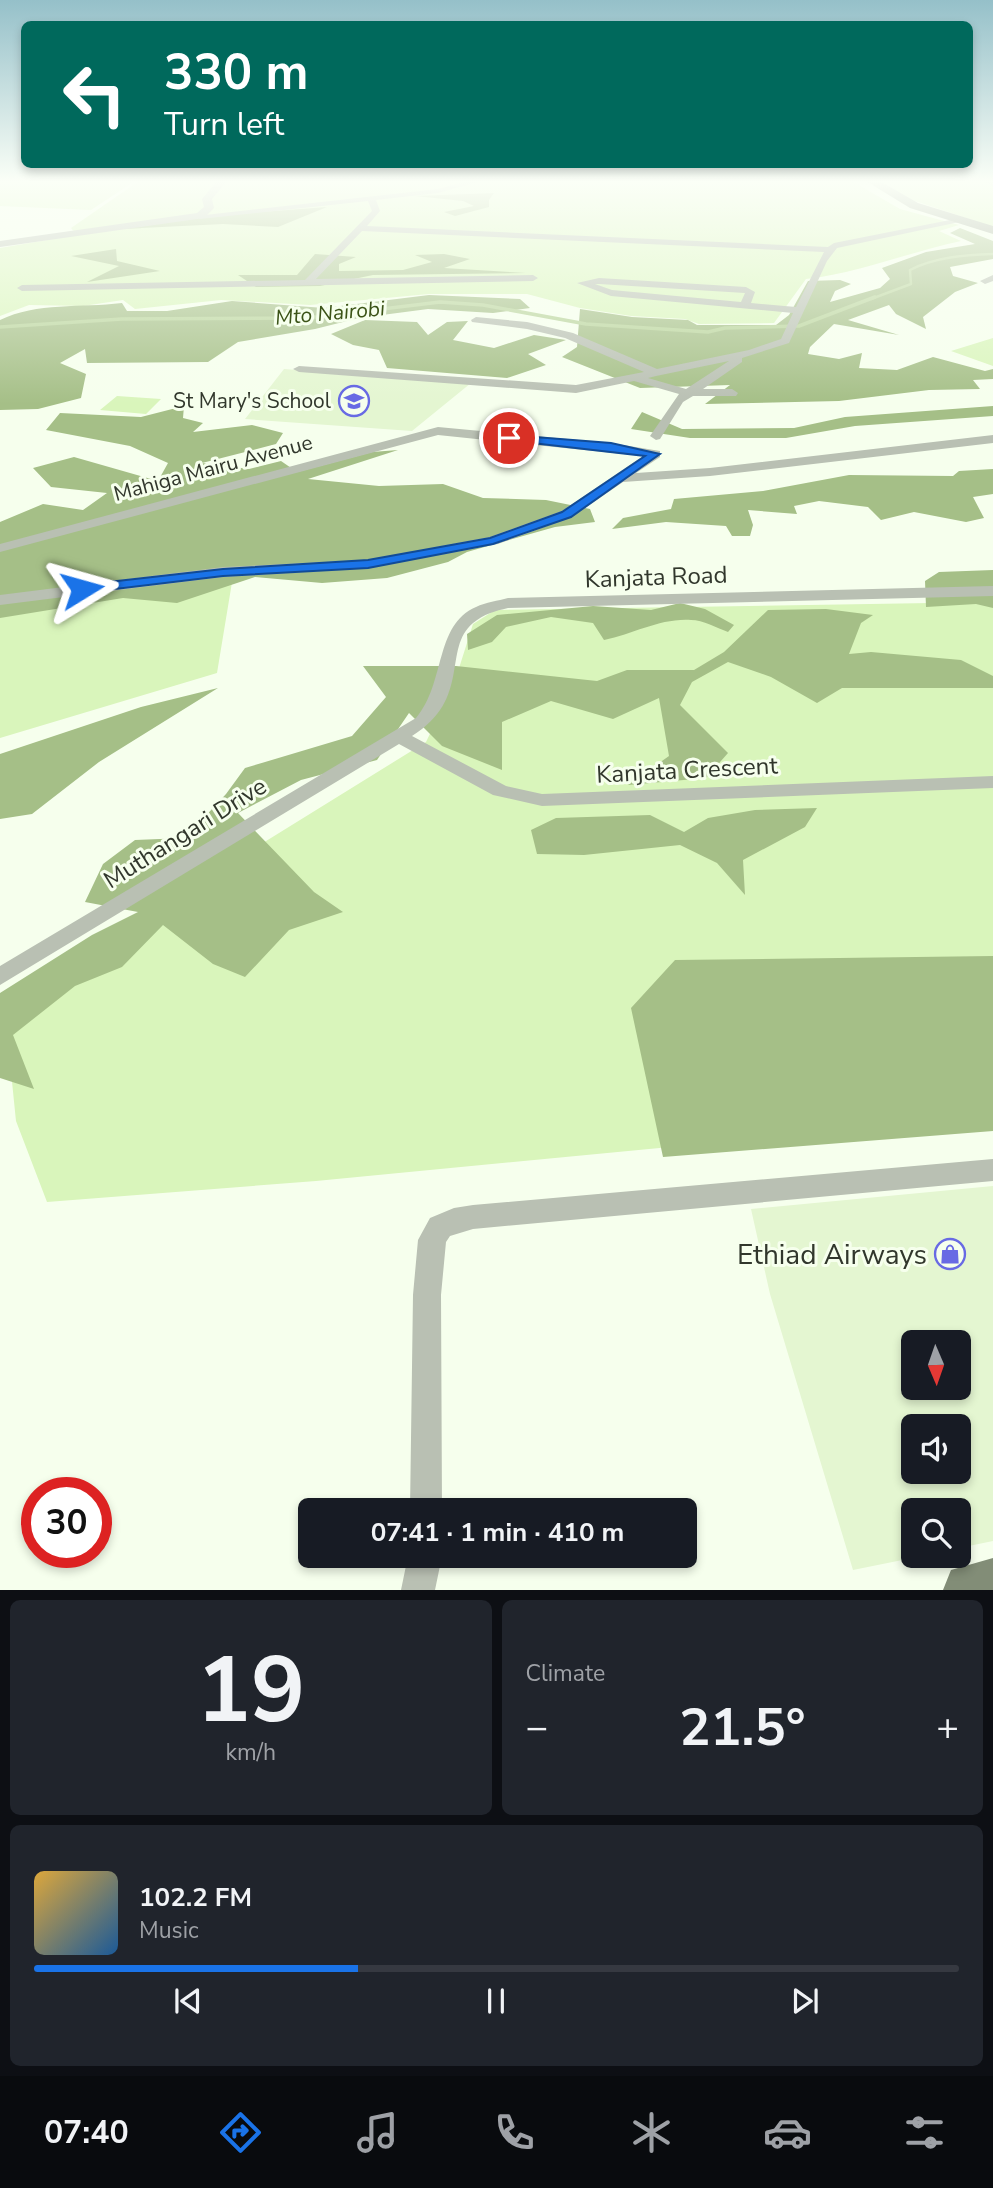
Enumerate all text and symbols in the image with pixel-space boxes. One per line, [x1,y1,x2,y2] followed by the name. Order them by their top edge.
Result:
[164,39,308,106] text: 330 m
[49,49,140,140] icon: left
[164,103,284,146] text: Turn left
[274,294,387,332] water label: Mto Nairobi
[337,384,371,418] school or university icon: St Mary's School
[173,387,332,415] place label: St Mary's School
[479,408,539,468] pin
[490,419,528,457] icon: arrive
[110,428,316,508] street label: Mahiga Mairu Avenue
[45,552,119,626] position arrow
[584,559,728,595] street label: Kanjata Road
[595,749,779,791] street label: Kanjata Crescent
[97,770,273,896] street label: Muthangari Drive
[737,1236,927,1274] place label: Ethiad Airways
[933,1237,967,1271] shop icon: Ethiad Airways
[901,1330,971,1400] north arrow
[901,1330,971,1568] map controls
[901,1414,971,1484] button: sound
[21,1477,112,1568] speed limit sign: 30
[901,1498,971,1568] button: search
[371,1515,624,1550] text: 07:41 · 1 min · 410 m
[196,1629,305,1753] text: 19
[526,1658,605,1689] text: Climate
[679,1692,805,1763] text: 21.5°
[526,1702,548,1753] text: −
[936,1702,959,1753] text: +
[225,1737,276,1768] text: km/h
[139,1880,252,1915] text: 102.2 FM
[139,1915,199,1946] text: Music
[169,1982,207,2020] icon: previous
[477,1982,515,2020] icon: pause
[786,1982,824,2020] icon: next
[216,2108,265,2157] icon: directions
[353,2108,402,2157] icon: music
[490,2108,539,2157] icon: phone
[627,2108,676,2157] icon: climate
[763,2108,812,2157] icon: car
[900,2108,949,2157] icon: filters
[44,2111,129,2154] text: 07:40

